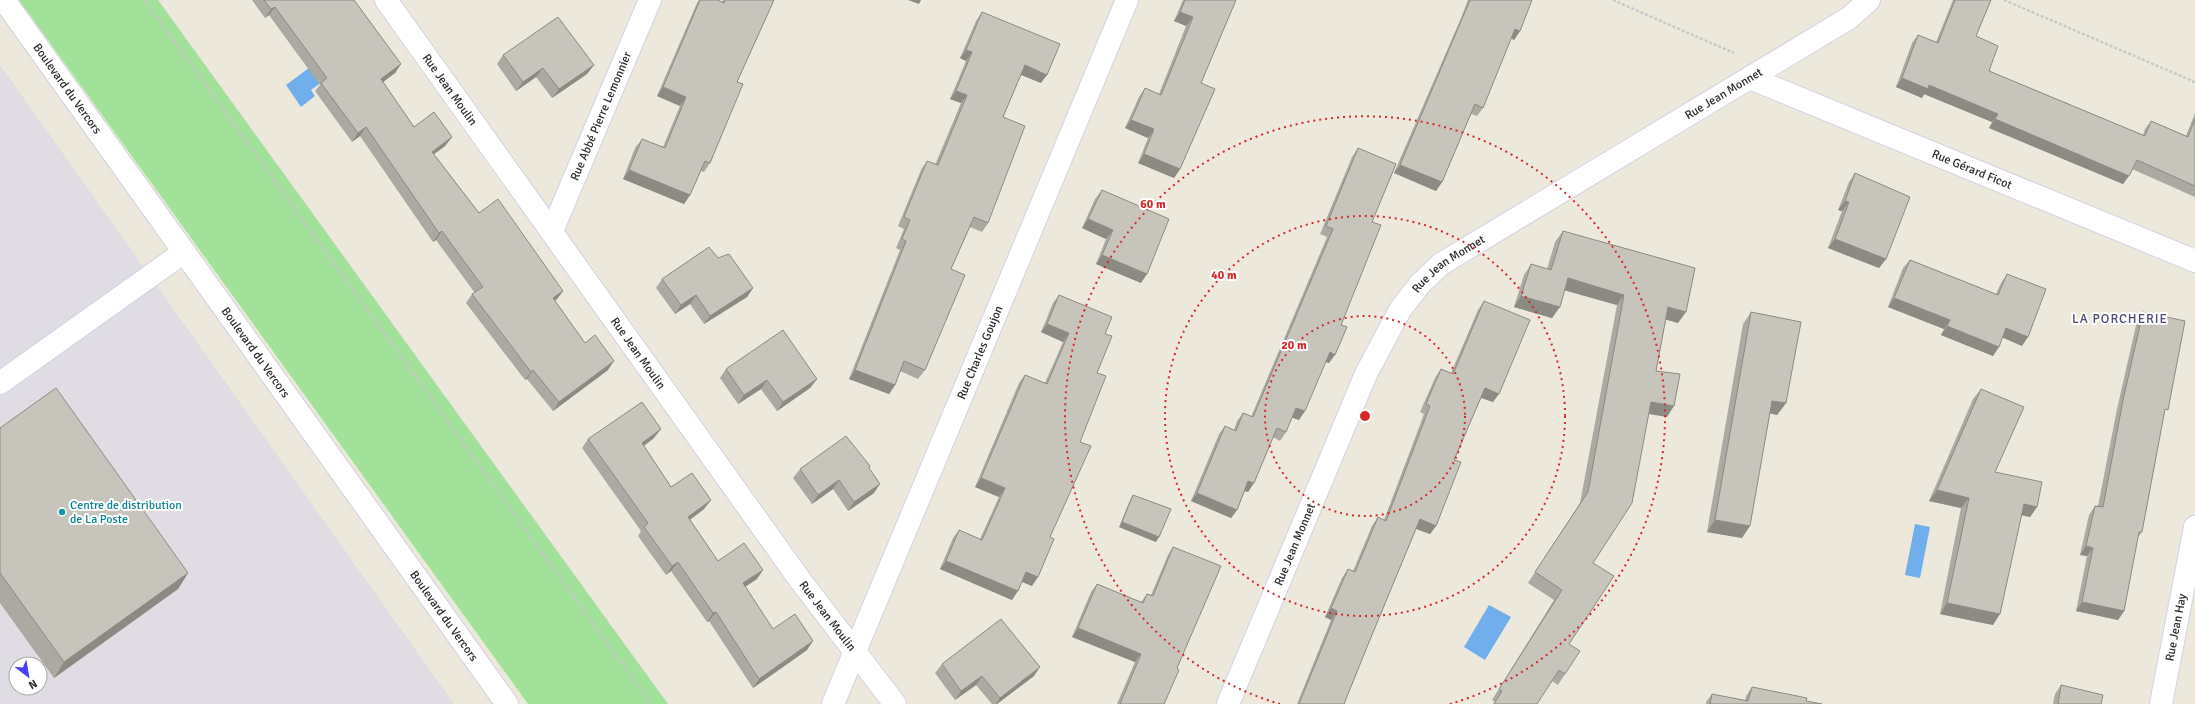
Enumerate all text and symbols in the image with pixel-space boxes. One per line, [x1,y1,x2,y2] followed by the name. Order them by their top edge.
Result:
[30,40,105,137] street label: Boulevard du Vercors
[567,49,635,183] street label: Rue Abbé Pierre Lemonnier
[419,51,481,128] street label: Rue Jean Moulin
[1682,64,1765,123] street label: Rue Jean Monnet
[1930,146,2014,192] street label: Rue Gérard Ficot
[1140,197,1166,212] text: 60 m
[1409,232,1488,296] street label: Rue Jean Monnet
[1211,268,1237,283] text: 40 m
[954,303,1006,402] street label: Rue Charles Goujon
[218,304,293,401] street label: Boulevard du Vercors
[2072,311,2168,327] district label: LA PORCHERIE
[607,314,669,392] street label: Rue Jean Moulin
[1281,338,1307,353] text: 20 m
[1358,409,1372,423] centre of rings
[70,498,182,527] place label: Centre de distribution de La Poste
[1271,501,1319,588] street label: Rue Jean Monnet
[57,507,67,517] marker: Centre de distribution de La Poste
[407,568,482,664] street label: Boulevard du Vercors
[796,578,859,654] street label: Rue Jean Moulin
[2162,592,2190,662] street label: Rue Jean Hay
[8,656,48,696] north arrow
[26,677,40,692] text: N

